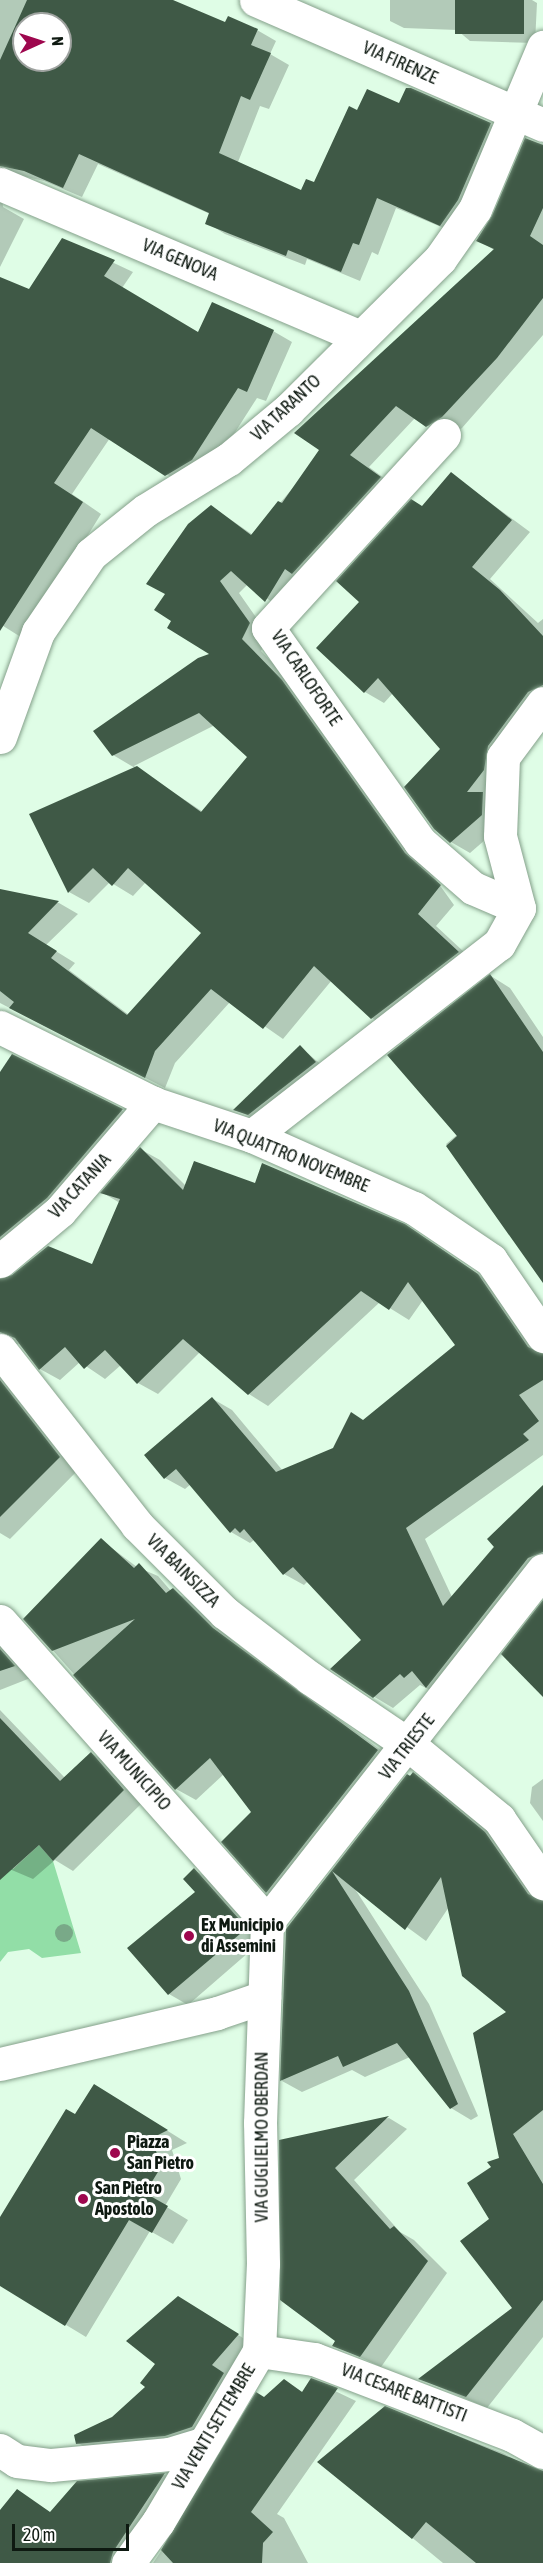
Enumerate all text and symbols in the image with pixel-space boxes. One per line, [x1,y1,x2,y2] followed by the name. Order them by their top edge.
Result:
[12,12,72,72] north arrow
[49,36,67,46] text: N
[359,37,441,89] street label: VIA FIRENZE
[139,234,221,286] street label: VIA GENOVA
[247,370,325,446] street label: VIA TARANTO
[266,626,346,730] street label: VIA CARLOFORTE
[210,1115,372,1197] street label: VIA QUATTRO NOVEMBRE
[45,1149,115,1223] street label: VIA CATANIA
[142,1530,224,1612] street label: VIA BAINSIZZA
[375,1710,439,1784] street label: VIA TRIESTE
[93,1727,175,1815] street label: VIA MUNICIPIO
[201,1915,284,1958] place label: Ex Municipio di Assemini
[182,1929,196,1943] marker: Ex Municipio di Assemini
[251,2052,273,2222] street label: VIA GUGLIELMO OBERDAN
[127,2132,194,2174] place label: Piazza San Pietro
[108,2146,122,2160] marker: Piazza San Pietro
[95,2178,162,2220] place label: San Pietro Apostolo
[76,2192,90,2206] marker: San Pietro Apostolo
[338,2359,470,2427] street label: VIA CESARE BATTISTI
[168,2360,260,2494] street label: VIA VENTI SETTEMBRE
[15,2512,132,2550] scale bar
[23,2524,55,2545] text: 20 m

